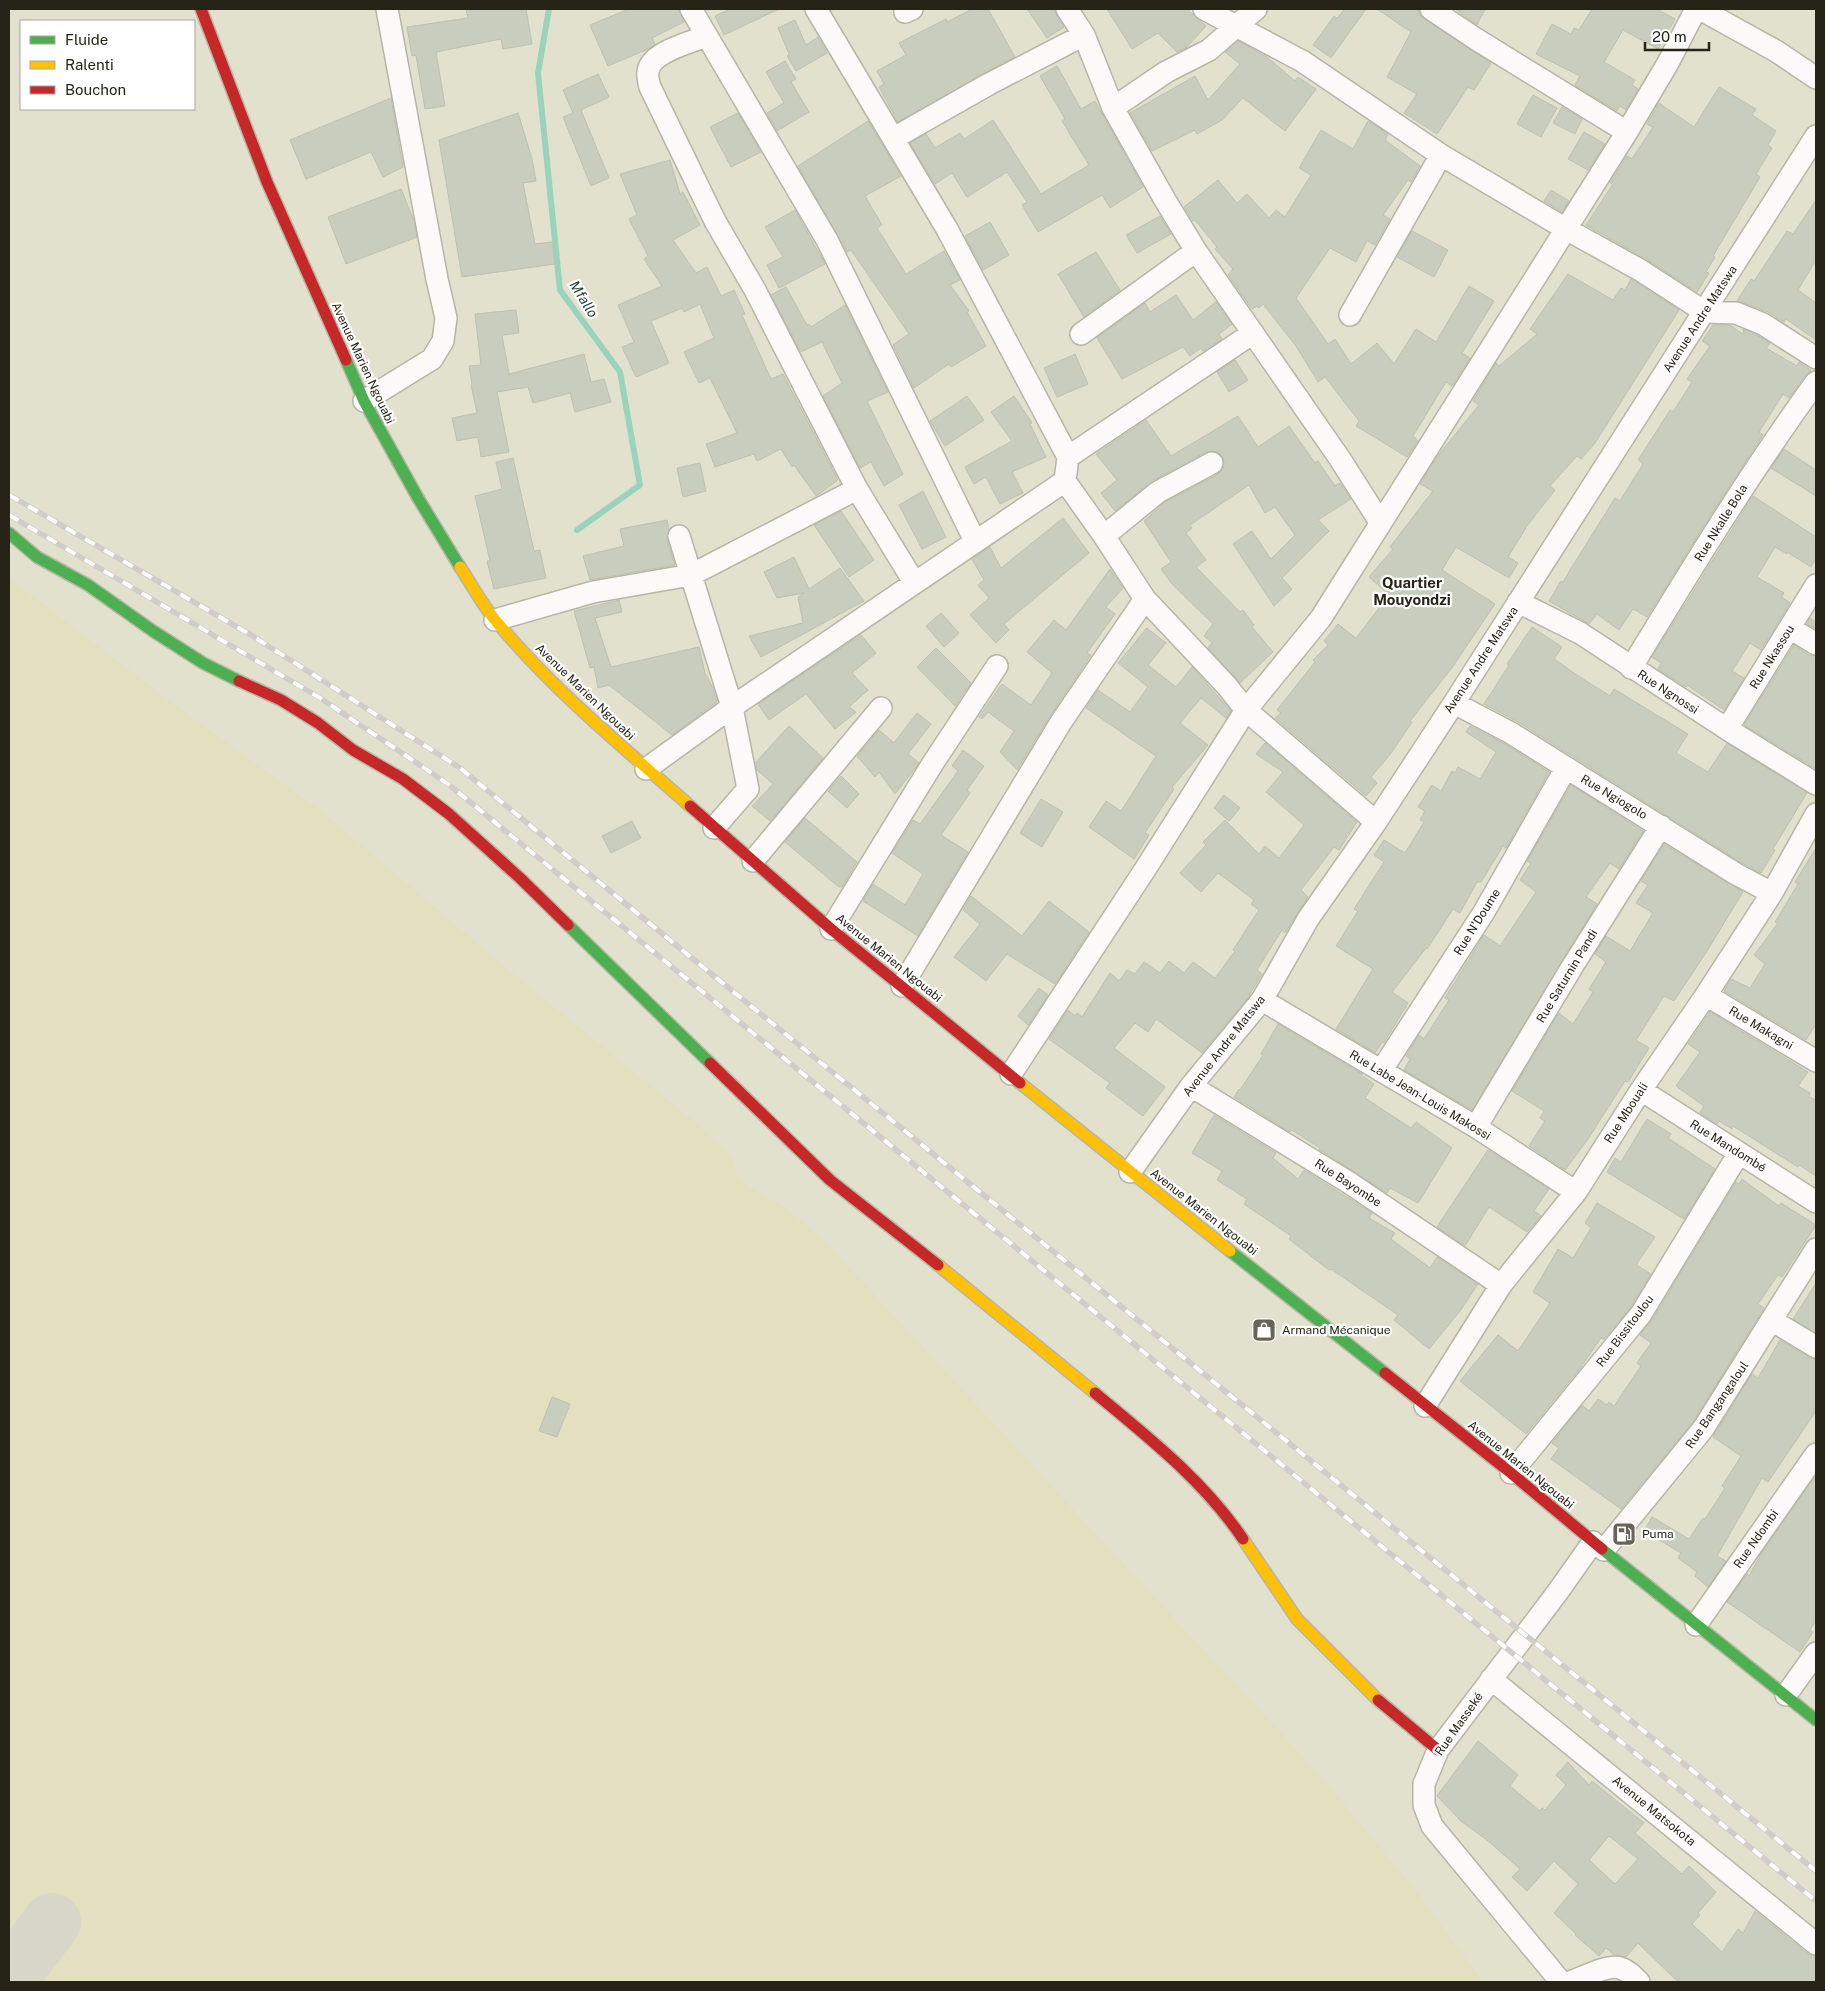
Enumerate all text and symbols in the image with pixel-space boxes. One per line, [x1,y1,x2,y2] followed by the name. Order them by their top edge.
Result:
[20,20,195,110] legend
[1645,20,1709,52] scale bar
[1652,28,1687,45] text: 20 m
[65,31,108,48] text: Fluide
[65,56,114,73] text: Ralenti
[65,81,126,98] text: Bouchon
[1660,263,1740,375] street label: Avenue Andre Matswa
[567,278,602,321] water label: Mfallo
[329,300,397,426] street label: Avenue Marien Ngouabi
[1692,482,1750,564] street label: Rue Nkalle Bola
[1373,574,1451,608] district label: Quartier Mouyondzi
[1441,604,1521,716] street label: Avenue Andre Matswa
[1747,622,1797,692] street label: Rue Nkassou
[533,641,637,743] street label: Avenue Marien Ngouabi
[1635,667,1701,717] street label: Rue Ngnossi
[1578,772,1650,822] street label: Rue Ngiogolo
[1451,886,1503,958] street label: Rue N'Doume
[833,911,945,1005] street label: Avenue Marien Ngouabi
[1534,927,1600,1025] street label: Rue Saturnin Pandi
[1180,993,1268,1099] street label: Avenue Andre Matswa
[1726,1003,1796,1053] street label: Rue Makagni
[1347,1047,1493,1143] street label: Rue Labe Jean-Louis Makossi
[1601,1080,1651,1146] street label: Rue Mbouali
[1687,1117,1769,1175] street label: Rue Mandombé
[1312,1156,1384,1210] street label: Rue Bayombe
[1148,1166,1260,1258] street label: Avenue Marien Ngouabi
[1593,1292,1657,1370] street label: Rue Bissitoulou
[1251,1317,1277,1343] shop icon: Armand Mécanique
[1282,1323,1391,1337] place label: Armand Mécanique
[1683,1359,1751,1451] street label: Rue Bangangaloul
[1465,1418,1577,1512] street label: Avenue Marien Ngouabi
[1731,1507,1781,1571] street label: Rue Ndombi
[1611,1521,1637,1547] fuel station icon: Puma
[1642,1527,1674,1541] place label: Puma
[1432,1690,1486,1758] street label: Rue Masseké
[1610,1773,1698,1849] street label: Avenue Matsokota

